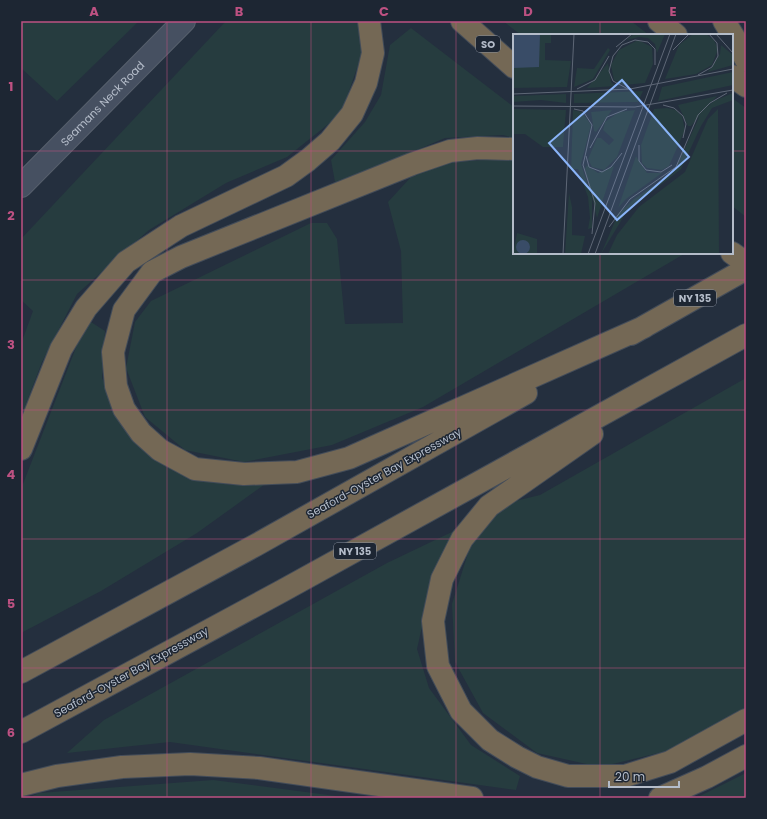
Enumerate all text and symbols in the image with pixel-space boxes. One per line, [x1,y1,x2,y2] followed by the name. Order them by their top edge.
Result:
[89,2,99,21] text: A
[235,2,244,21] text: B
[379,2,389,21] text: C
[523,2,533,21] text: D
[669,2,677,21] text: E
[513,34,733,254] inset map
[476,36,500,52] road number: SO
[57,57,148,150] street label: Seamans Neck Road
[9,77,13,96] text: 1
[7,206,15,225] text: 2
[674,290,716,306] road number: NY 135
[7,335,15,354] text: 3
[304,423,465,522] street label: Seaford-Oyster Bay Expressway
[7,465,16,484] text: 4
[334,543,376,559] road number: NY 135
[7,594,15,613] text: 5
[51,622,212,721] street label: Seaford-Oyster Bay Expressway
[7,723,15,742] text: 6
[609,763,679,789] scale bar
[615,768,645,785] text: 20 m

